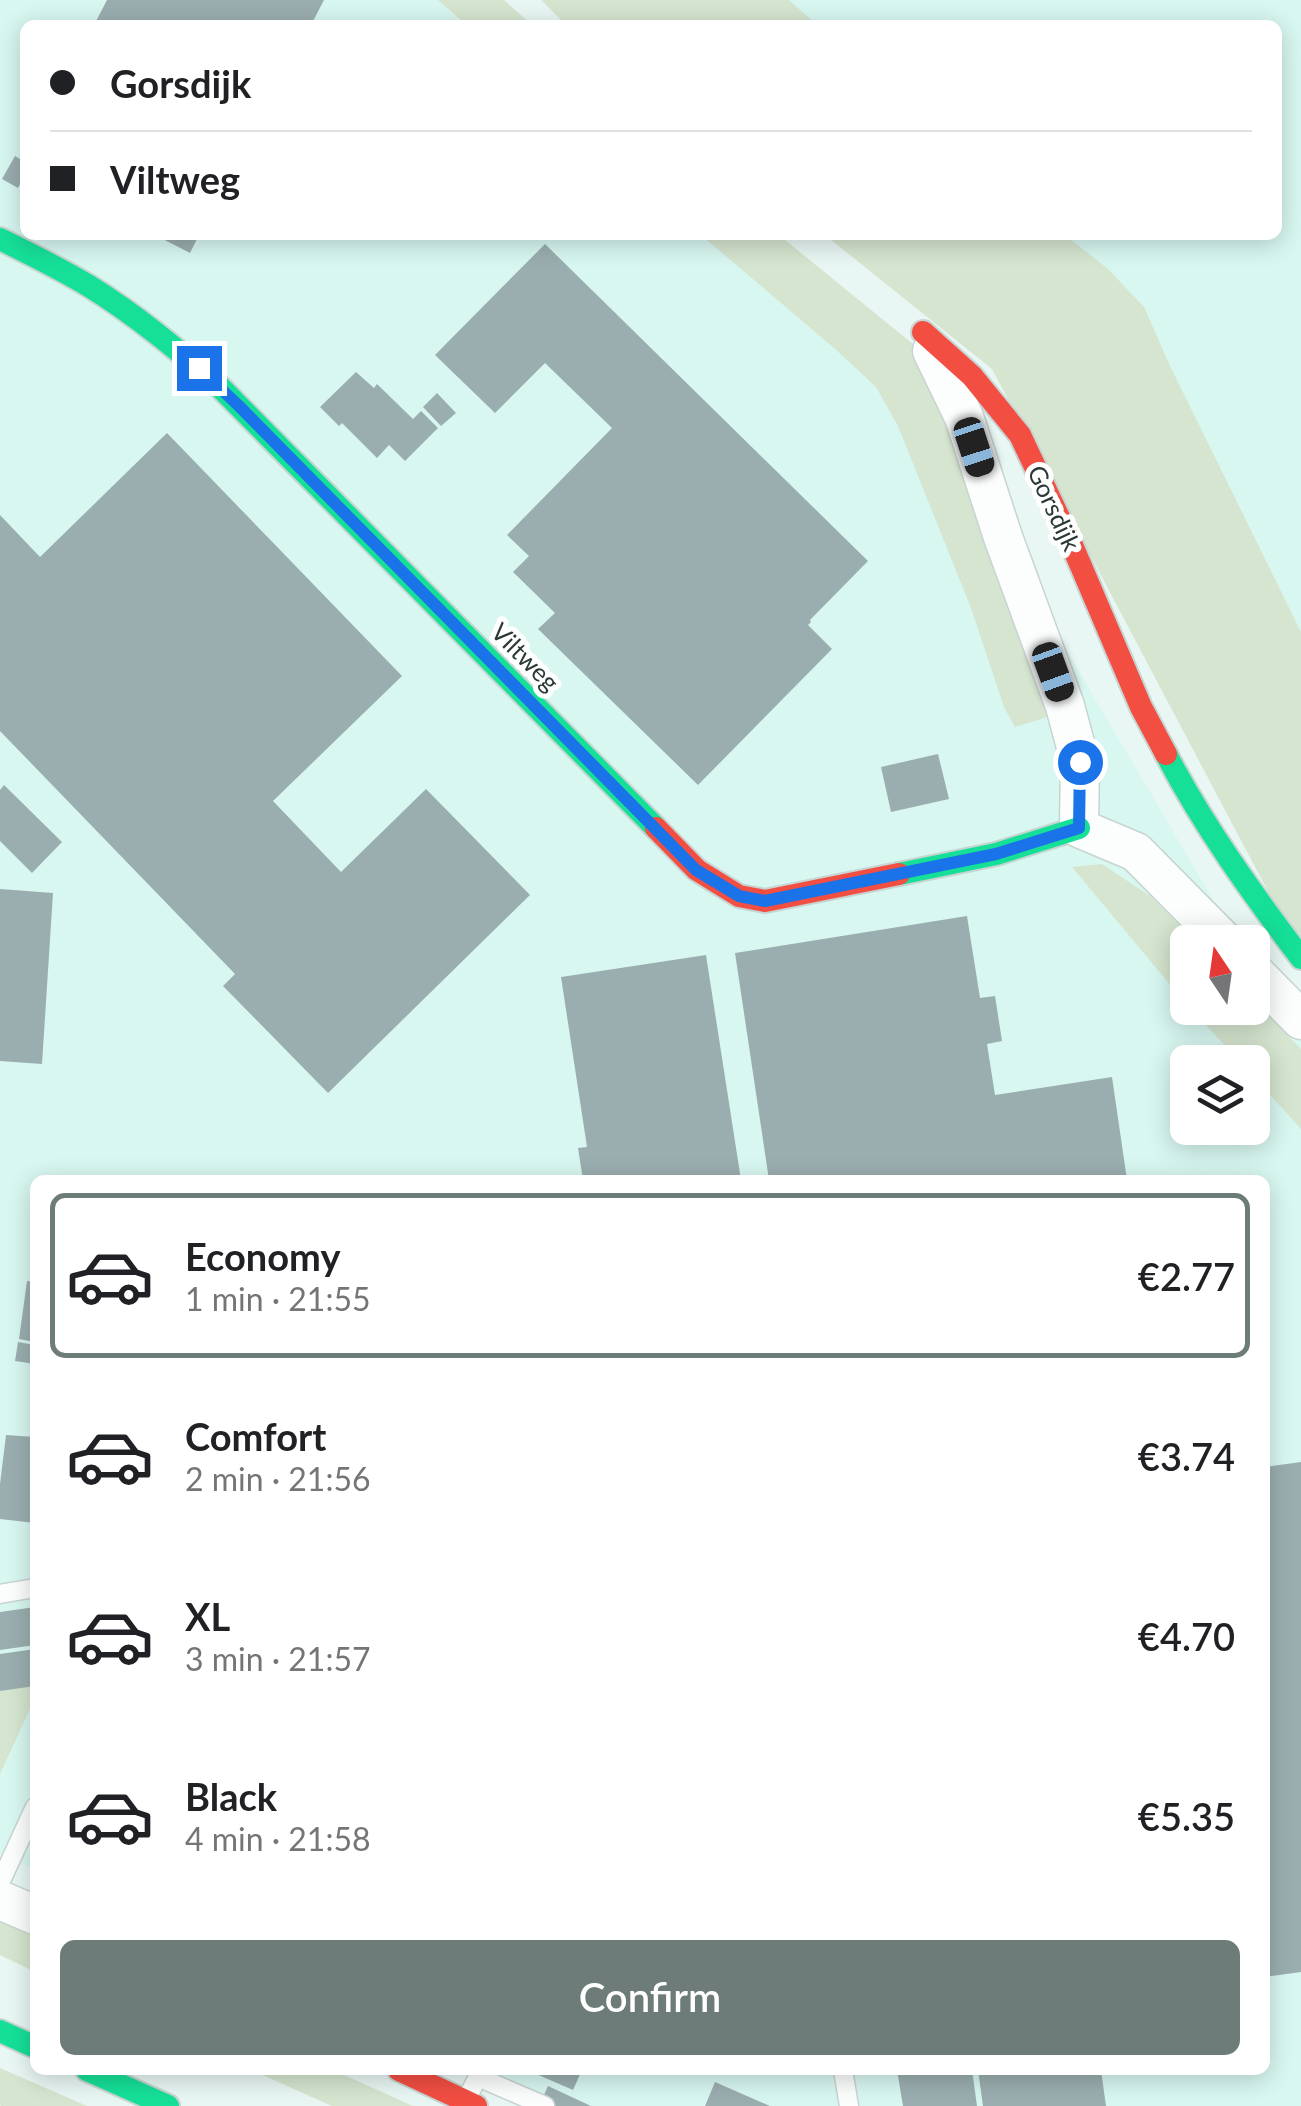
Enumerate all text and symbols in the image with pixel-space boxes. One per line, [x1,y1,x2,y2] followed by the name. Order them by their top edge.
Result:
[110,60,251,106] text: Gorsdijk
[110,156,240,202] text: Viltweg
[177,346,222,391] route end
[950,414,998,480] car
[1022,460,1088,555] street label: Gorsdijk
[486,616,566,696] street label: Viltweg
[1029,639,1077,705] car
[1058,740,1103,785] route start
[1170,925,1270,1025] north arrow
[1170,925,1270,1145] map controls
[1170,1045,1270,1145] button: layers
[65,1231,155,1321] icon: car
[185,1233,340,1279] text: Economy
[1138,1253,1235,1299] text: €2.77
[185,1279,371,1318] text: 1 min · 21:55
[65,1411,155,1501] icon: car
[185,1413,326,1459] text: Comfort
[1138,1433,1235,1479] text: €3.74
[185,1459,371,1498] text: 2 min · 21:56
[65,1591,155,1681] icon: car
[185,1593,230,1639] text: XL
[1138,1613,1235,1659] text: €4.70
[185,1639,371,1678] text: 3 min · 21:57
[65,1771,155,1861] icon: car
[185,1773,277,1819] text: Black
[1138,1793,1235,1839] text: €5.35
[185,1819,371,1858] text: 4 min · 21:58
[60,1940,1240,2055] button: Confirm

